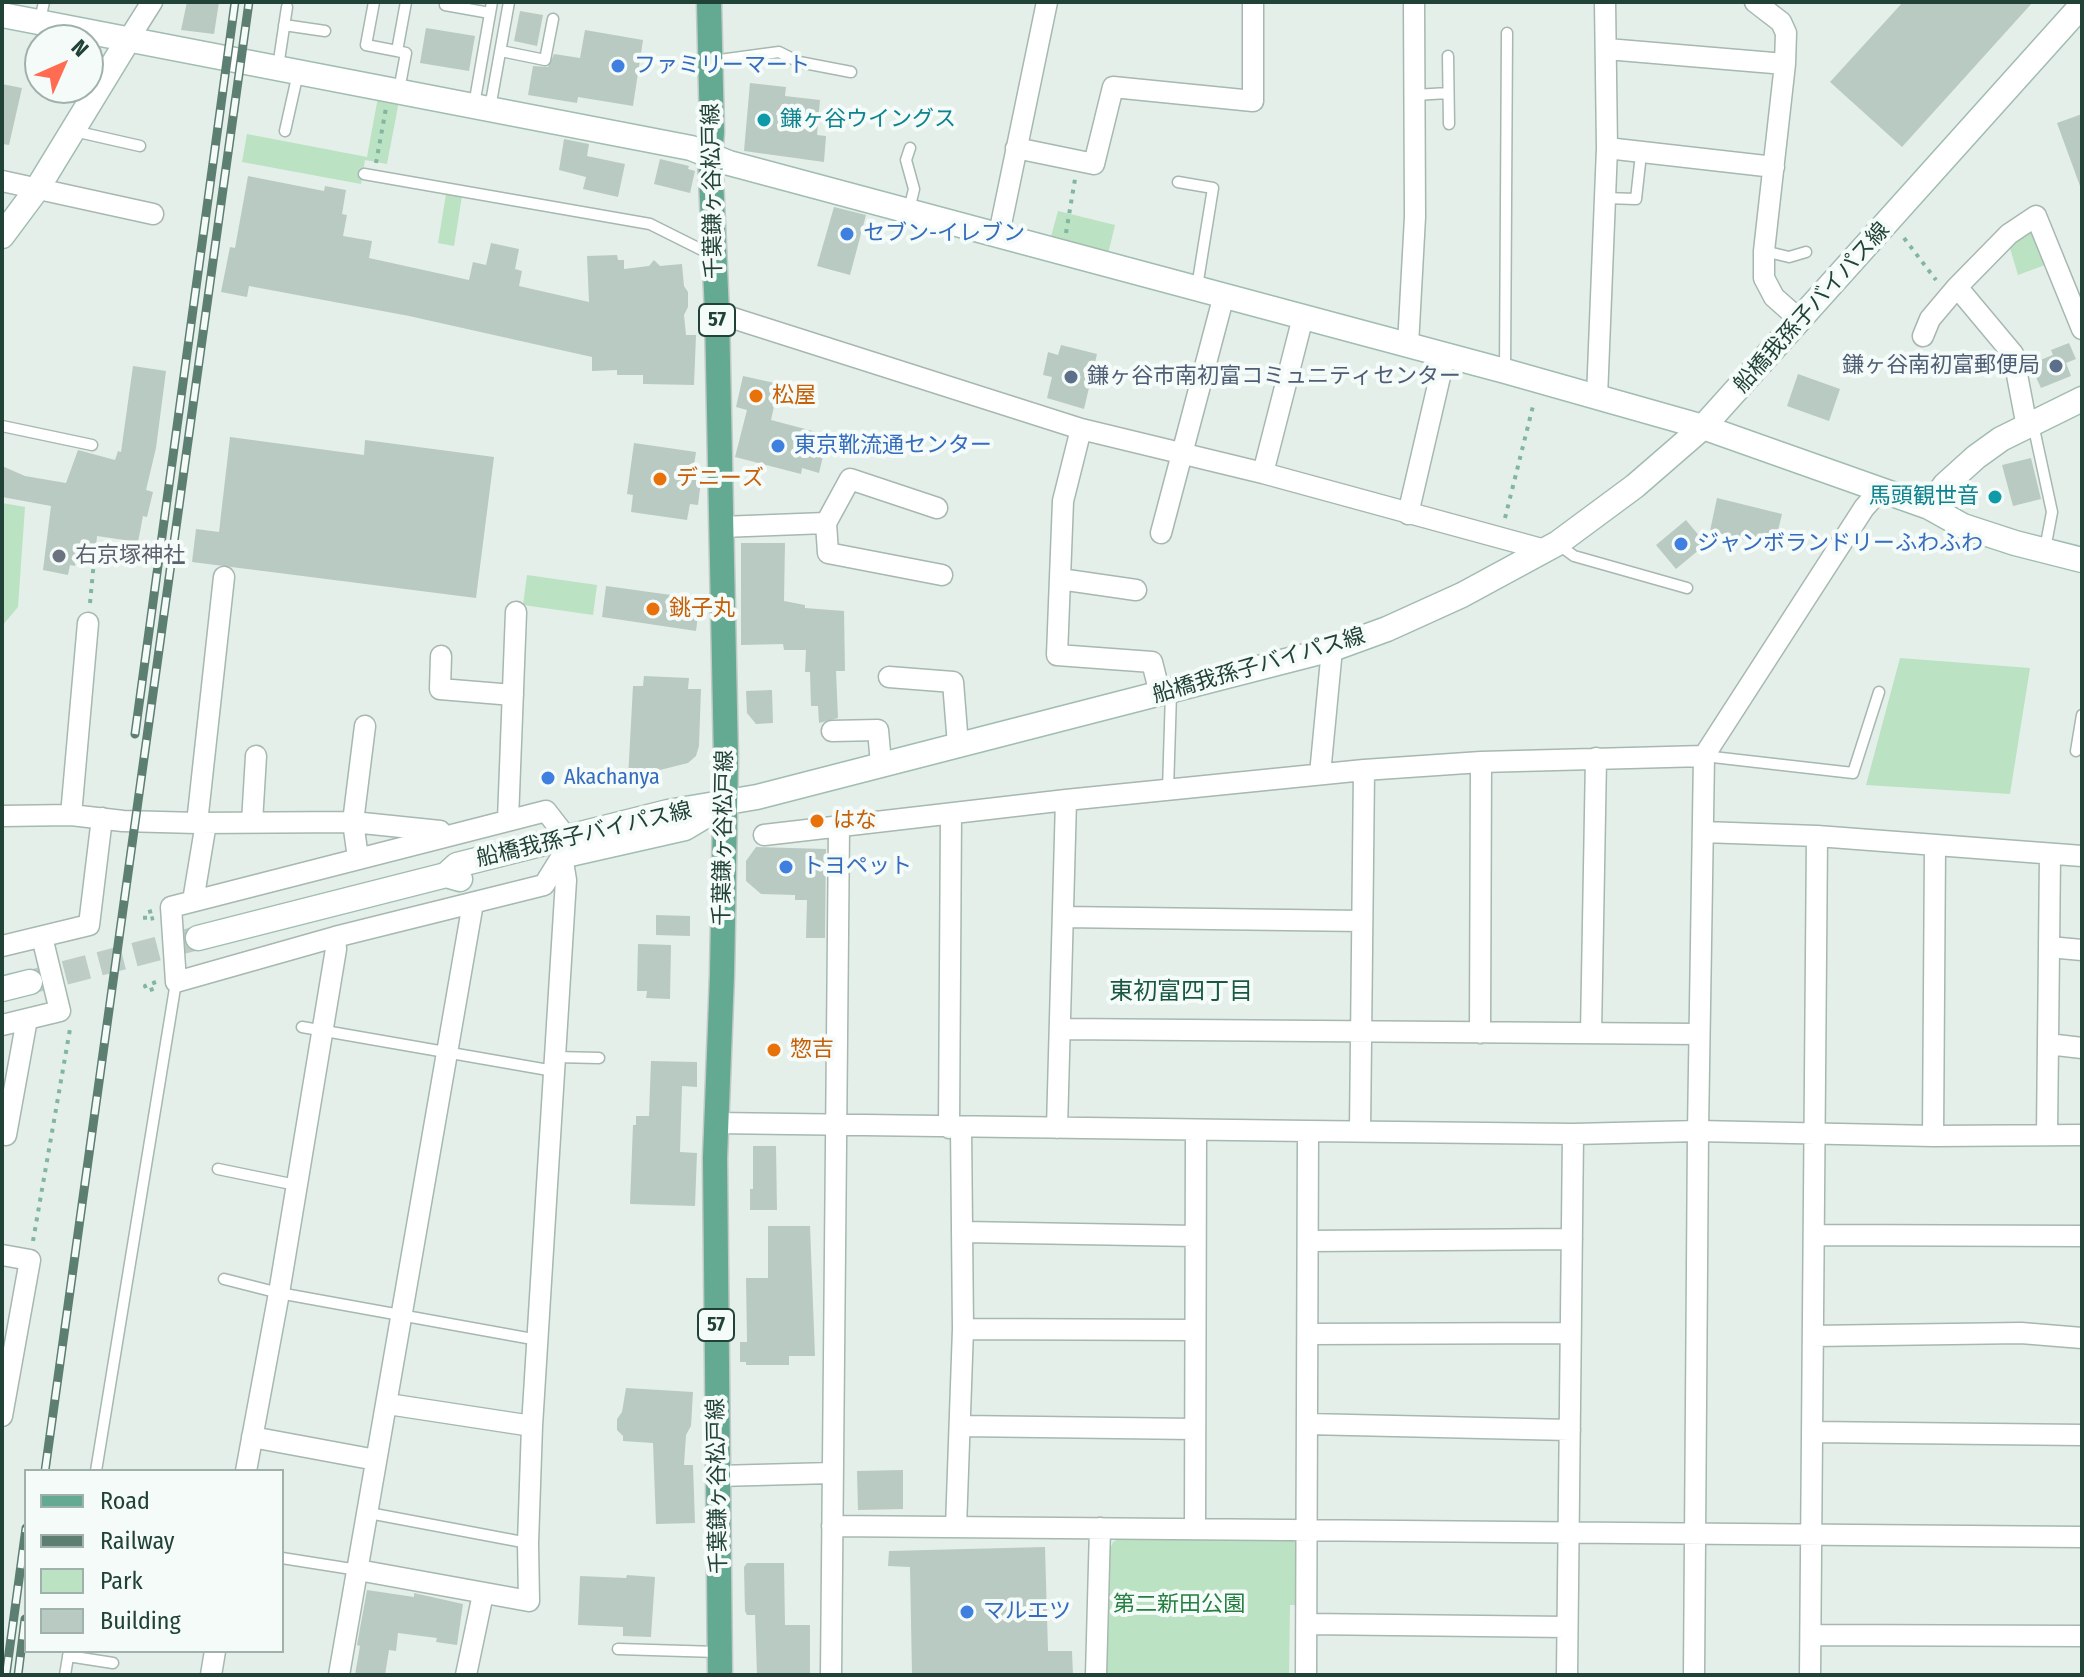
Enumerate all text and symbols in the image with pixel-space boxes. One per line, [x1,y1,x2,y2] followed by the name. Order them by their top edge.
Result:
[24,24,104,104] north arrow
[66,34,94,62] text: N
[634,53,810,79] place label: ファミリーマート
[609,57,627,75] marker: ファミリーマート
[698,103,728,279] street label: 千葉鎌ヶ谷松戸線
[780,107,956,133] place label: 鎌ヶ谷ウイングス
[755,111,773,129] marker: 鎌ヶ谷ウイングス
[1729,217,1895,399] street label: 船橋我孫子バイパス線
[863,221,1025,247] place label: セブン-イレブン
[838,225,856,243] marker: セブン-イレブン
[699,304,735,336] road number: 57
[1842,353,2040,379] place label: 鎌ヶ谷南初富郵便局
[2047,357,2065,375] marker: 鎌ヶ谷南初富郵便局
[1087,364,1461,390] place label: 鎌ヶ谷市南初富コミュニティセンター
[1062,368,1080,386] marker: 鎌ヶ谷市南初富コミュニティセンター
[772,383,816,409] place label: 松屋
[747,387,765,405] marker: 松屋
[794,433,992,459] place label: 東京靴流通センター
[769,437,787,455] marker: 東京靴流通センター
[676,466,764,492] place label: デニーズ
[651,470,669,488] marker: デニーズ
[1869,484,1979,510] place label: 馬頭観世音
[1986,488,2004,506] marker: 馬頭観世音
[1697,531,1983,557] place label: ジャンボランドリーふわふわ
[1672,535,1690,553] marker: ジャンボランドリーふわふわ
[75,543,185,569] place label: 右京塚神社
[50,547,68,565] marker: 右京塚神社
[669,596,735,622] place label: 銚子丸
[644,600,662,618] marker: 銚子丸
[1150,623,1368,709] street label: 船橋我孫子バイパス線
[709,750,739,926] street label: 千葉鎌ヶ谷松戸線
[564,765,660,791] place label: Akachanya
[539,769,557,787] marker: Akachanya
[474,797,694,873] street label: 船橋我孫子バイパス線
[833,808,877,834] place label: はな
[808,812,826,830] marker: はな
[802,854,912,880] place label: トヨペット
[777,858,795,876] marker: トヨペット
[1109,978,1253,1006] district label: 東初富四丁目
[790,1037,834,1063] place label: 惣吉
[765,1041,783,1059] marker: 惣吉
[698,1309,734,1341] road number: 57
[703,1398,733,1574] street label: 千葉鎌ヶ谷松戸線
[24,1469,284,1653] legend
[100,1487,150,1515] text: Road
[100,1527,175,1555] text: Railway
[100,1567,143,1595] text: Park
[1113,1592,1245,1618] park label: 第二新田公園
[983,1599,1071,1625] place label: マルエツ
[958,1603,976,1621] marker: マルエツ
[100,1607,181,1635] text: Building

